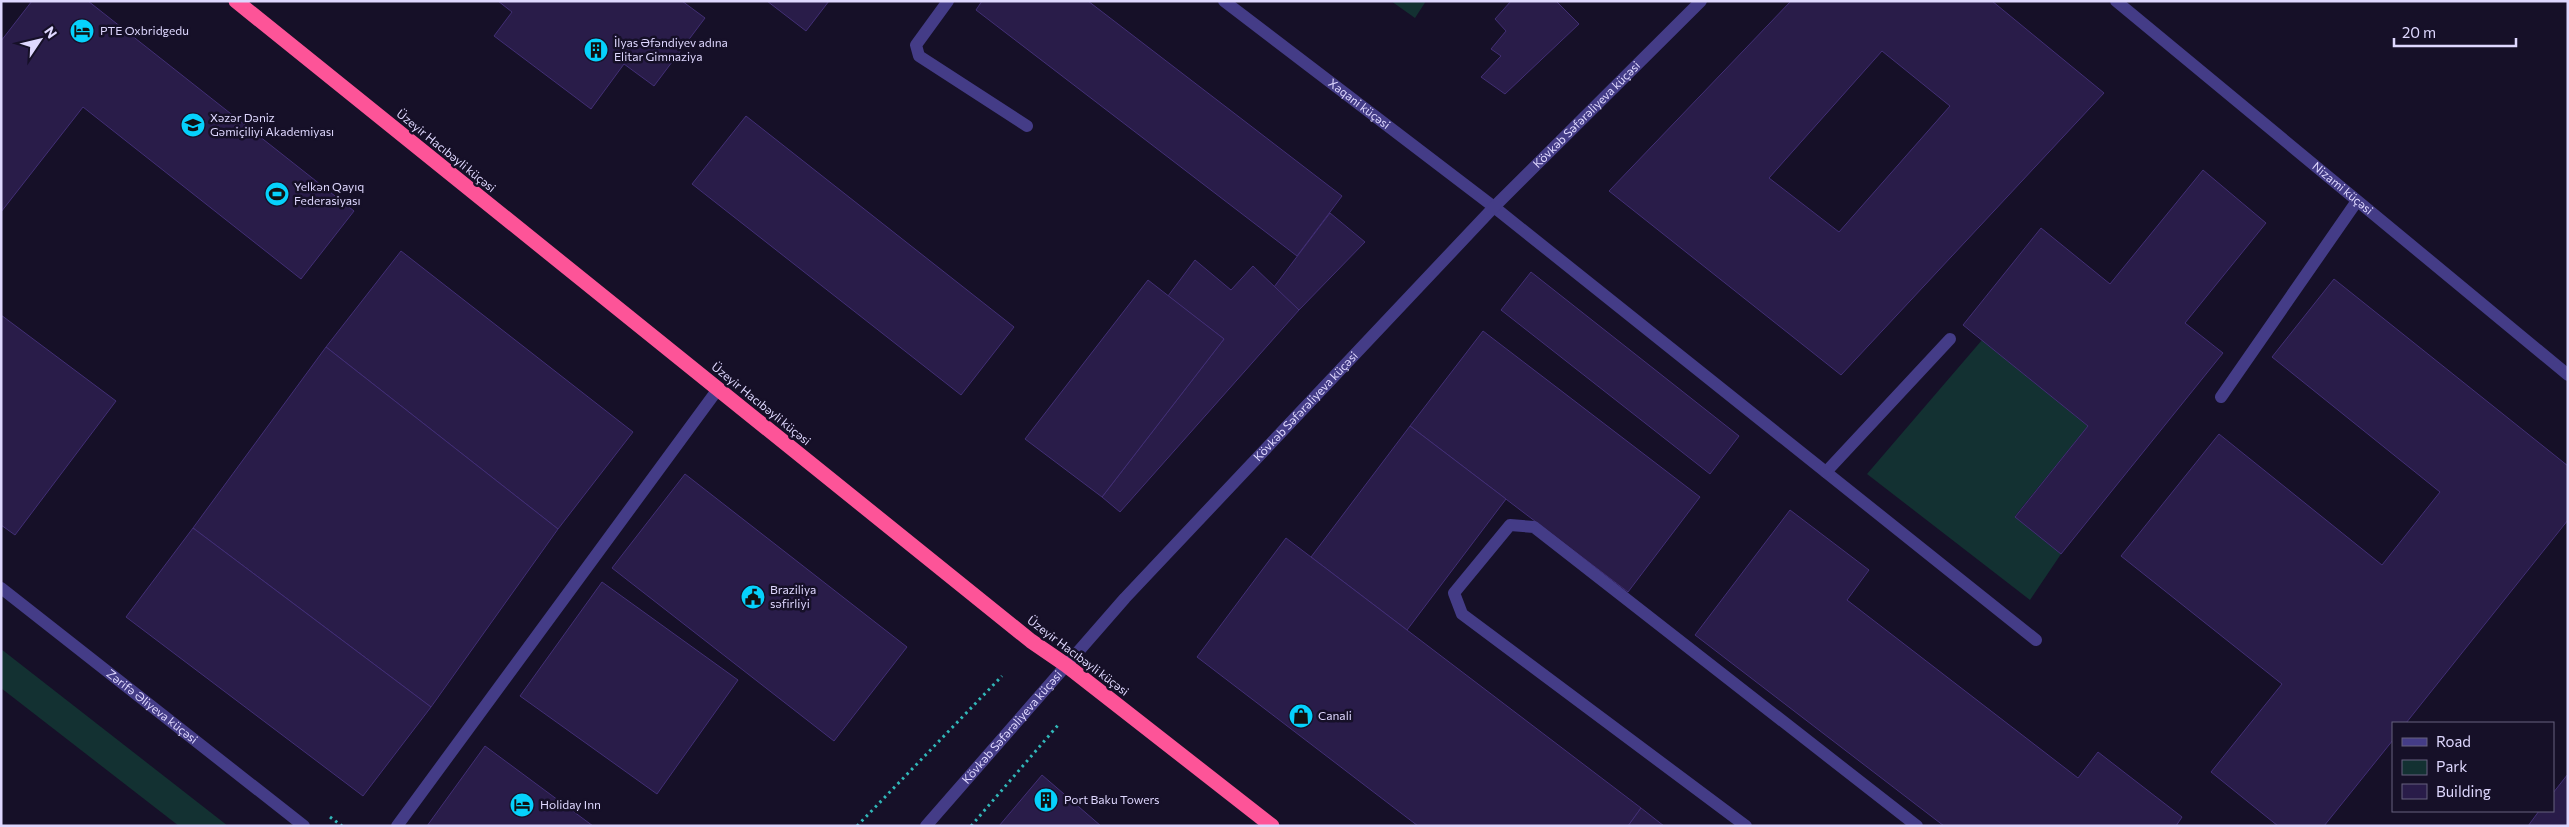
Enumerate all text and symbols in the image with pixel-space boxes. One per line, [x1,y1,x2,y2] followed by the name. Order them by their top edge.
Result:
[15,15,65,65] north arrow
[2394,15,2516,47] scale bar
[69,18,95,44] hotel icon: PTE Oxbridgedu
[41,23,61,41] text: N
[100,23,189,37] place label: PTE Oxbridgedu
[2402,23,2436,41] text: 20 m
[614,35,728,63] place label: İlyas Əfəndiyev adına Elitar Gimnaziya
[583,37,609,63] building icon: İlyas Əfəndiyev adına Elitar Gimnaziya
[1530,58,1642,170] street label: Kövkəb Səfərəliyeva küçəsi
[1326,75,1393,131] street label: Xaqani küçəsi
[394,106,499,194] street label: Üzeyir Hacıbəyli küçəsi
[210,110,334,138] place label: Xəzər Dəniz Gəmiçiliyi Akademiyası
[180,112,206,138] school or university icon: Xəzər Dəniz Gəmiçiliyi Akademiyası
[2310,159,2376,217] street label: Nizami küçəsi
[294,179,364,207] place label: Yelkən Qayıq Federasiyası
[264,181,290,207] sports icon: Yelkən Qayıq Federasiyası
[1250,348,1360,463] street label: Kövkəb Səfərəliyeva küçəsi
[709,359,814,447] street label: Üzeyir Hacıbəyli küçəsi
[770,582,816,610] place label: Braziliya səfirliyi
[740,584,766,610] public building icon: Braziliya səfirliyi
[1025,613,1132,698] street label: Üzeyir Hacıbəyli küçəsi
[104,666,201,746] street label: Zərifə Əliyeva küçəsi
[958,667,1064,786] street label: Kövkəb Səfərəliyeva küçəsi
[1288,703,1314,729] shop icon: Canali
[1318,708,1352,722] place label: Canali
[2392,722,2554,812] legend
[2436,732,2471,750] text: Road
[2436,757,2467,775] text: Park
[2436,782,2491,800] text: Building
[1033,787,1059,813] building icon: Port Baku Towers
[509,792,535,818] hotel icon: Holiday Inn
[1064,792,1160,806] place label: Port Baku Towers
[540,797,601,811] place label: Holiday Inn

